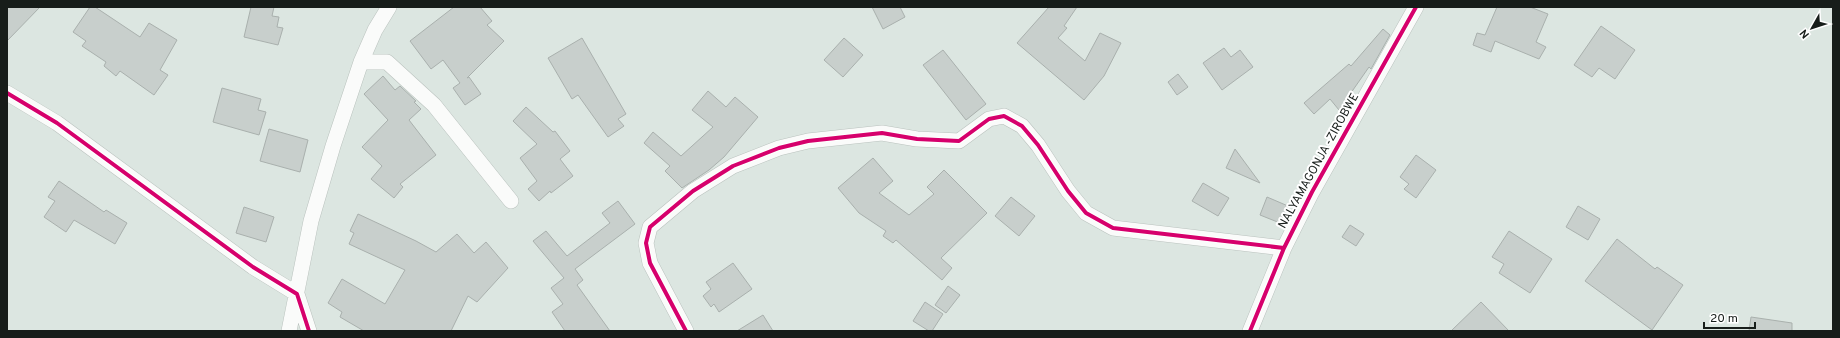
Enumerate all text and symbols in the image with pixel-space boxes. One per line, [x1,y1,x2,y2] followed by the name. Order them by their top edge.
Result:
[1792,8,1832,48] north arrow
[1797,26,1813,41] text: N
[1275,90,1363,232] street label: NALYAMAGONJA -ZIROBWE
[1704,304,1755,330] scale bar
[1710,311,1738,327] text: 20 m

